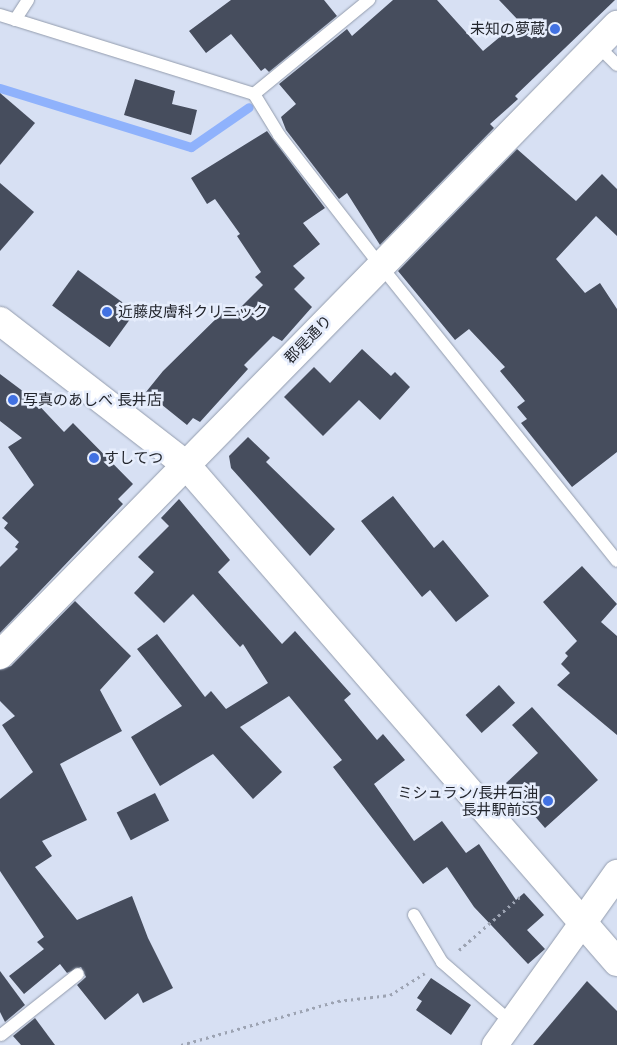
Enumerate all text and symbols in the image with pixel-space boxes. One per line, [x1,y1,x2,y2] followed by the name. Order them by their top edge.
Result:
[470,20,545,38] place label: 未知の夢蔵
[549,23,561,35] marker: 未知の夢蔵
[118,303,268,321] place label: 近藤皮膚科クリニック
[100,305,114,319] marker: 近藤皮膚科クリニック
[281,311,335,367] street label: 郡是通り
[23,391,162,409] place label: 写真のあしべ 長井店
[7,394,19,406] marker: 写真のあしべ 長井店
[104,449,164,467] place label: すしてつ
[88,452,100,464] marker: すしてつ
[397,783,538,818] place label: ミシュラン/長井石油 長井駅前SS
[542,795,554,807] marker: ミシュラン/長井石油 長井駅前SS

